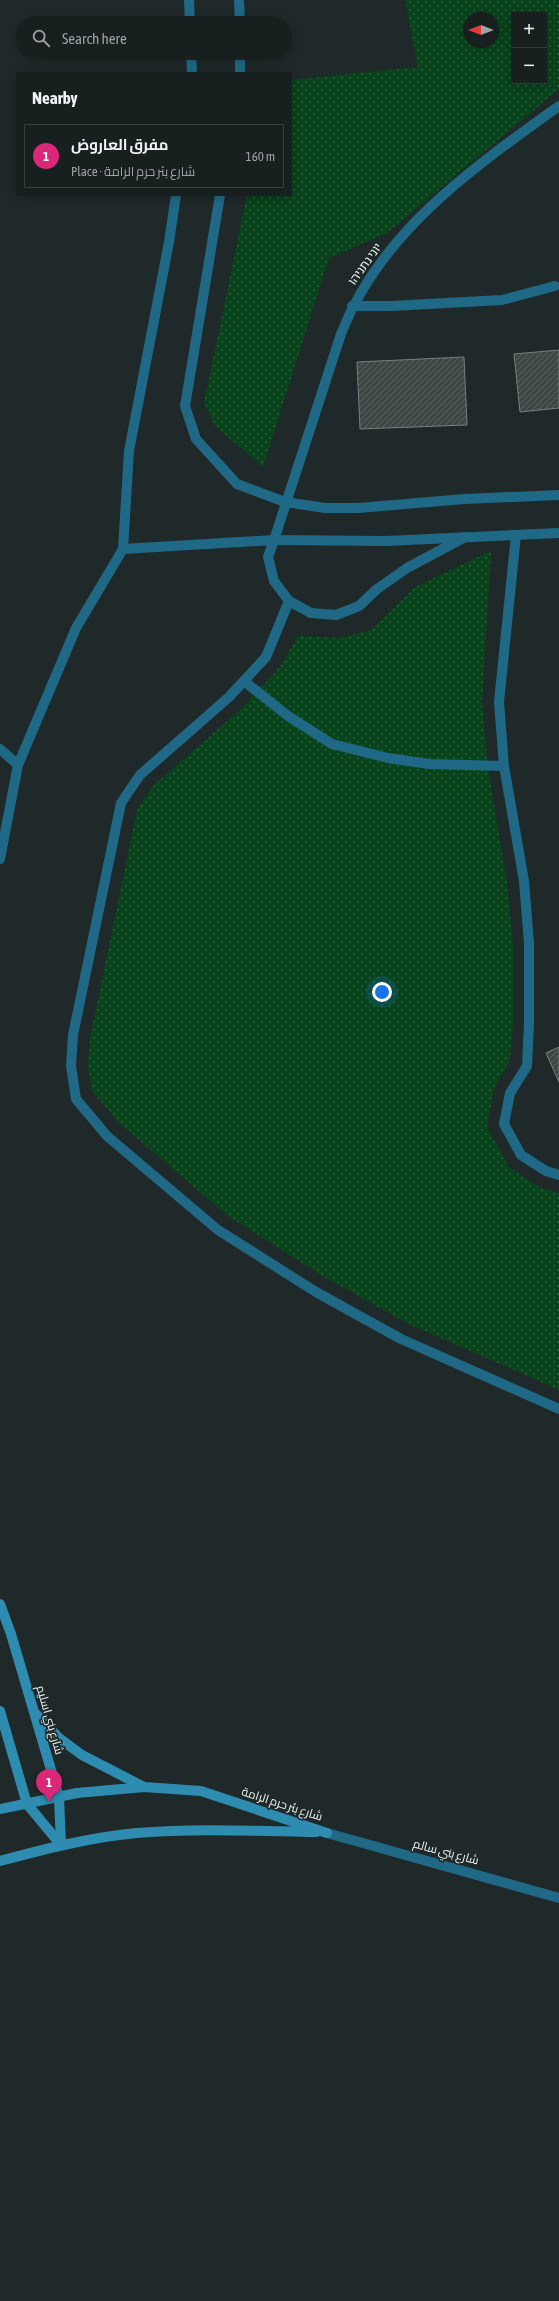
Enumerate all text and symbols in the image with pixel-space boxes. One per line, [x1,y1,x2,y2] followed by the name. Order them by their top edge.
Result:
[463,12,499,48] north arrow
[511,12,547,84] map controls
[511,12,547,48] button: +
[16,16,292,60] search box
[30,27,52,49] icon: search
[62,30,127,47] text: Search here
[511,48,547,84] button: −
[32,88,78,108] text: Nearby
[71,136,168,153] text: مفرق العاروض
[43,149,49,164] text: 1
[246,149,275,164] text: 160 m
[71,164,195,179] text: Place · شارع بئر حرم الرامة
[345,240,385,288] street label: יוני נתניהו
[372,982,392,1002] your location
[31,1684,67,1757] street label: شارع بني اسليم
[36,1769,62,1802] pin: 1
[239,1784,324,1825] street label: شارع بئر حرم الرامة
[411,1836,481,1870] street label: شارع بني سالم

